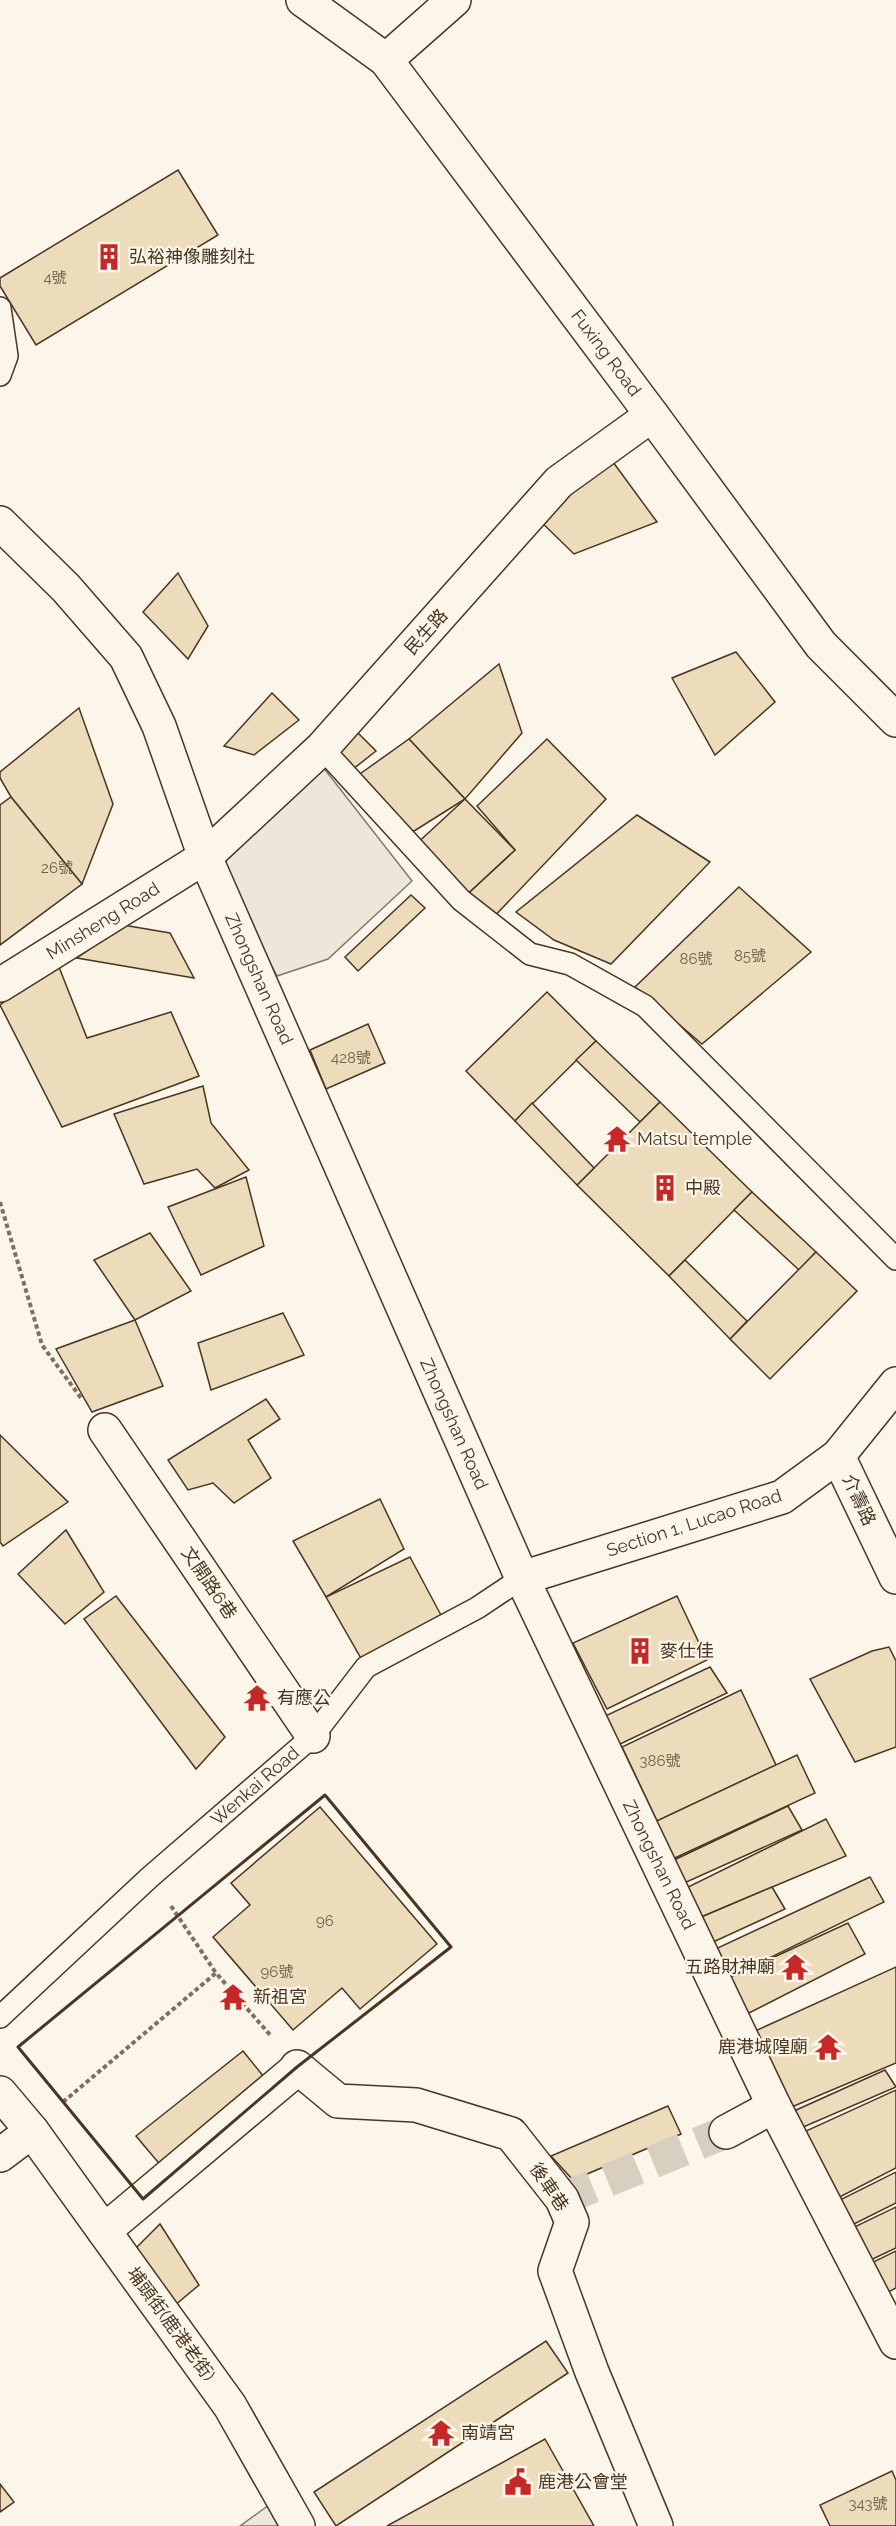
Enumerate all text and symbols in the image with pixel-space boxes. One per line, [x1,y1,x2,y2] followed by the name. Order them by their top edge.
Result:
[94,242,124,272] building icon: 弘裕神像雕刻社
[129,246,255,267] place label: 弘裕神像雕刻社
[43,269,67,287] house number: 4號
[567,305,646,400] street label: Fuxing Road
[400,605,451,659] street label: 民生路
[41,859,73,877] house number: 26號
[42,877,163,964] street label: Minsheng Road
[221,910,298,1048] street label: Zhongshan Road
[734,947,766,965] house number: 85號
[680,950,712,968] house number: 86號
[331,1049,371,1067] house number: 428號
[602,1124,632,1154] temple icon: Matsu temple
[637,1128,752,1149] place label: Matsu temple
[650,1173,680,1203] building icon: 中殿
[685,1177,721,1198] place label: 中殿
[416,1355,493,1493] street label: Zhongshan Road
[839,1471,880,1529] street label: 介壽路
[604,1484,784,1561] street label: Section 1, Lucao Road
[178,1543,241,1623] street label: 文開路6巷
[625,1636,655,1666] building icon: 麥仕佳
[660,1640,714,1661] place label: 麥仕佳
[242,1683,272,1713] temple icon: 有應公
[277,1687,331,1708] place label: 有應公
[206,1742,303,1830] street label: Wenkai Road
[640,1752,680,1770] house number: 386號
[619,1797,700,1933] street label: Zhongshan Road
[316,1912,334,1930] house number: 96
[780,1952,810,1982] temple icon: 五路財神廟
[685,1956,775,1977] place label: 五路財神廟
[261,1963,293,1981] house number: 96號
[218,1982,248,2012] temple icon: 新祖宮
[253,1986,307,2007] place label: 新祖宮
[813,2032,843,2062] temple icon: 鹿港城隍廟
[718,2036,808,2057] place label: 鹿港城隍廟
[526,2158,573,2215] street label: 後車巷
[123,2263,220,2385] street label: 埔頭街(鹿港老街)
[426,2418,456,2448] temple icon: 南靖宮
[461,2422,515,2443] place label: 南靖宮
[503,2467,533,2497] public building icon: 鹿港公會堂
[538,2471,628,2492] place label: 鹿港公會堂
[848,2495,888,2513] house number: 343號

